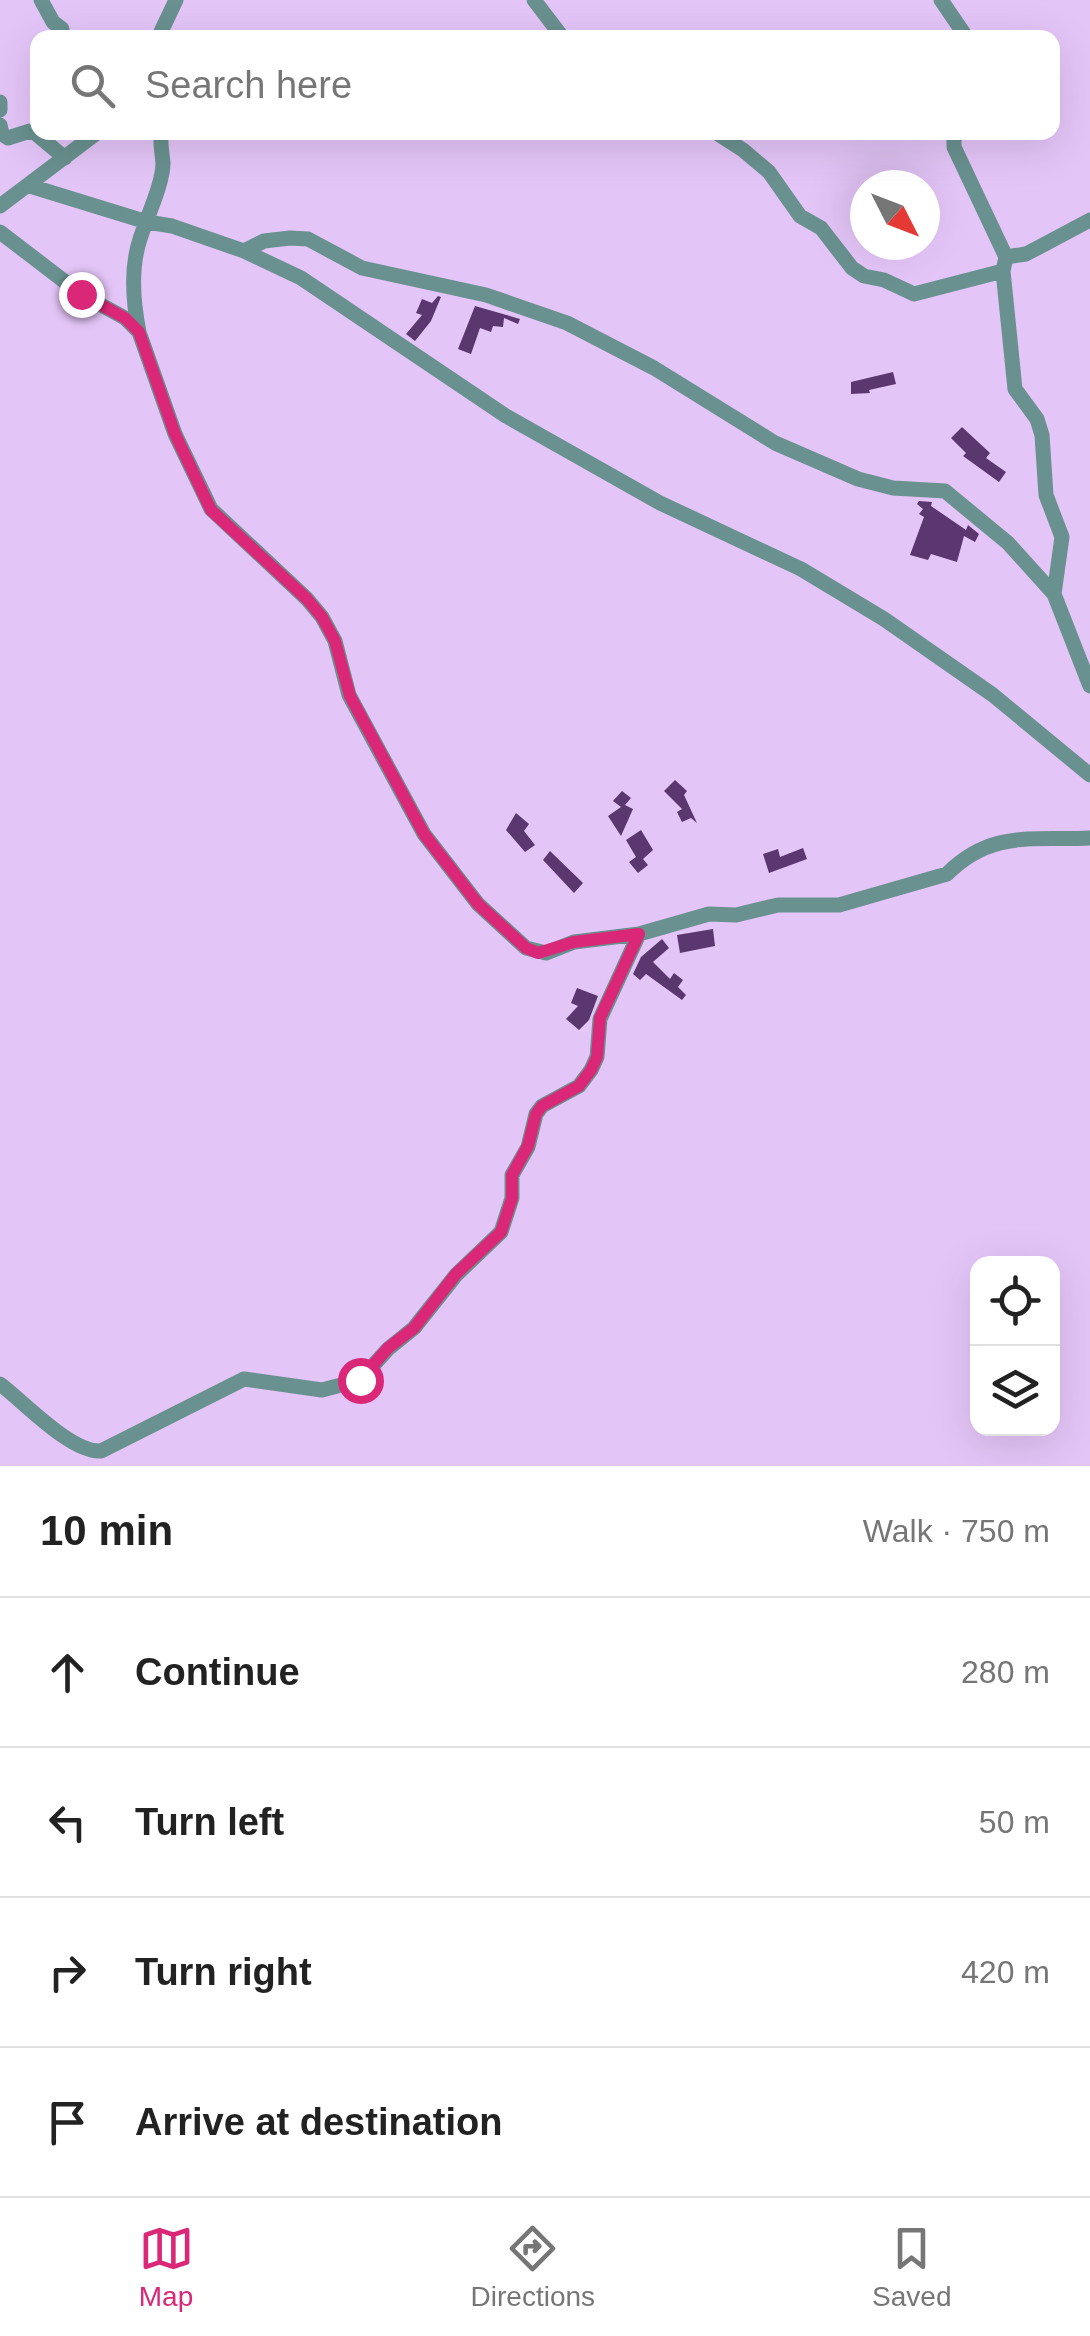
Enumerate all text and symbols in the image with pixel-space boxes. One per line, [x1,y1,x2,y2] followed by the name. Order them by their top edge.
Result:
[30,30,1060,140] search box
[65,58,120,113] icon: search
[145,64,352,106] text: Search here
[850,170,940,260] north arrow
[59,272,105,318] route end
[970,1256,1060,1436] map controls
[970,1256,1060,1346] button: locate
[970,1346,1060,1436] button: layers
[338,1358,384,1404] route start
[40,1507,173,1554] text: 10 min
[863,1513,1050,1549] text: Walk · 750 m
[40,1645,95,1700] icon: ahead
[135,1651,300,1693] text: Continue
[961,1654,1050,1690] text: 280 m
[40,1795,95,1850] icon: left
[135,1801,284,1843] text: Turn left
[979,1804,1050,1840] text: 50 m
[40,1945,95,2000] icon: right
[135,1951,312,1993] text: Turn right
[961,1954,1050,1990] text: 420 m
[40,2095,95,2150] icon: arrive
[135,2101,502,2143] text: Arrive at destination
[139,2221,194,2313] tab: Map
[471,2221,595,2313] tab: Directions
[872,2221,951,2313] tab: Saved

